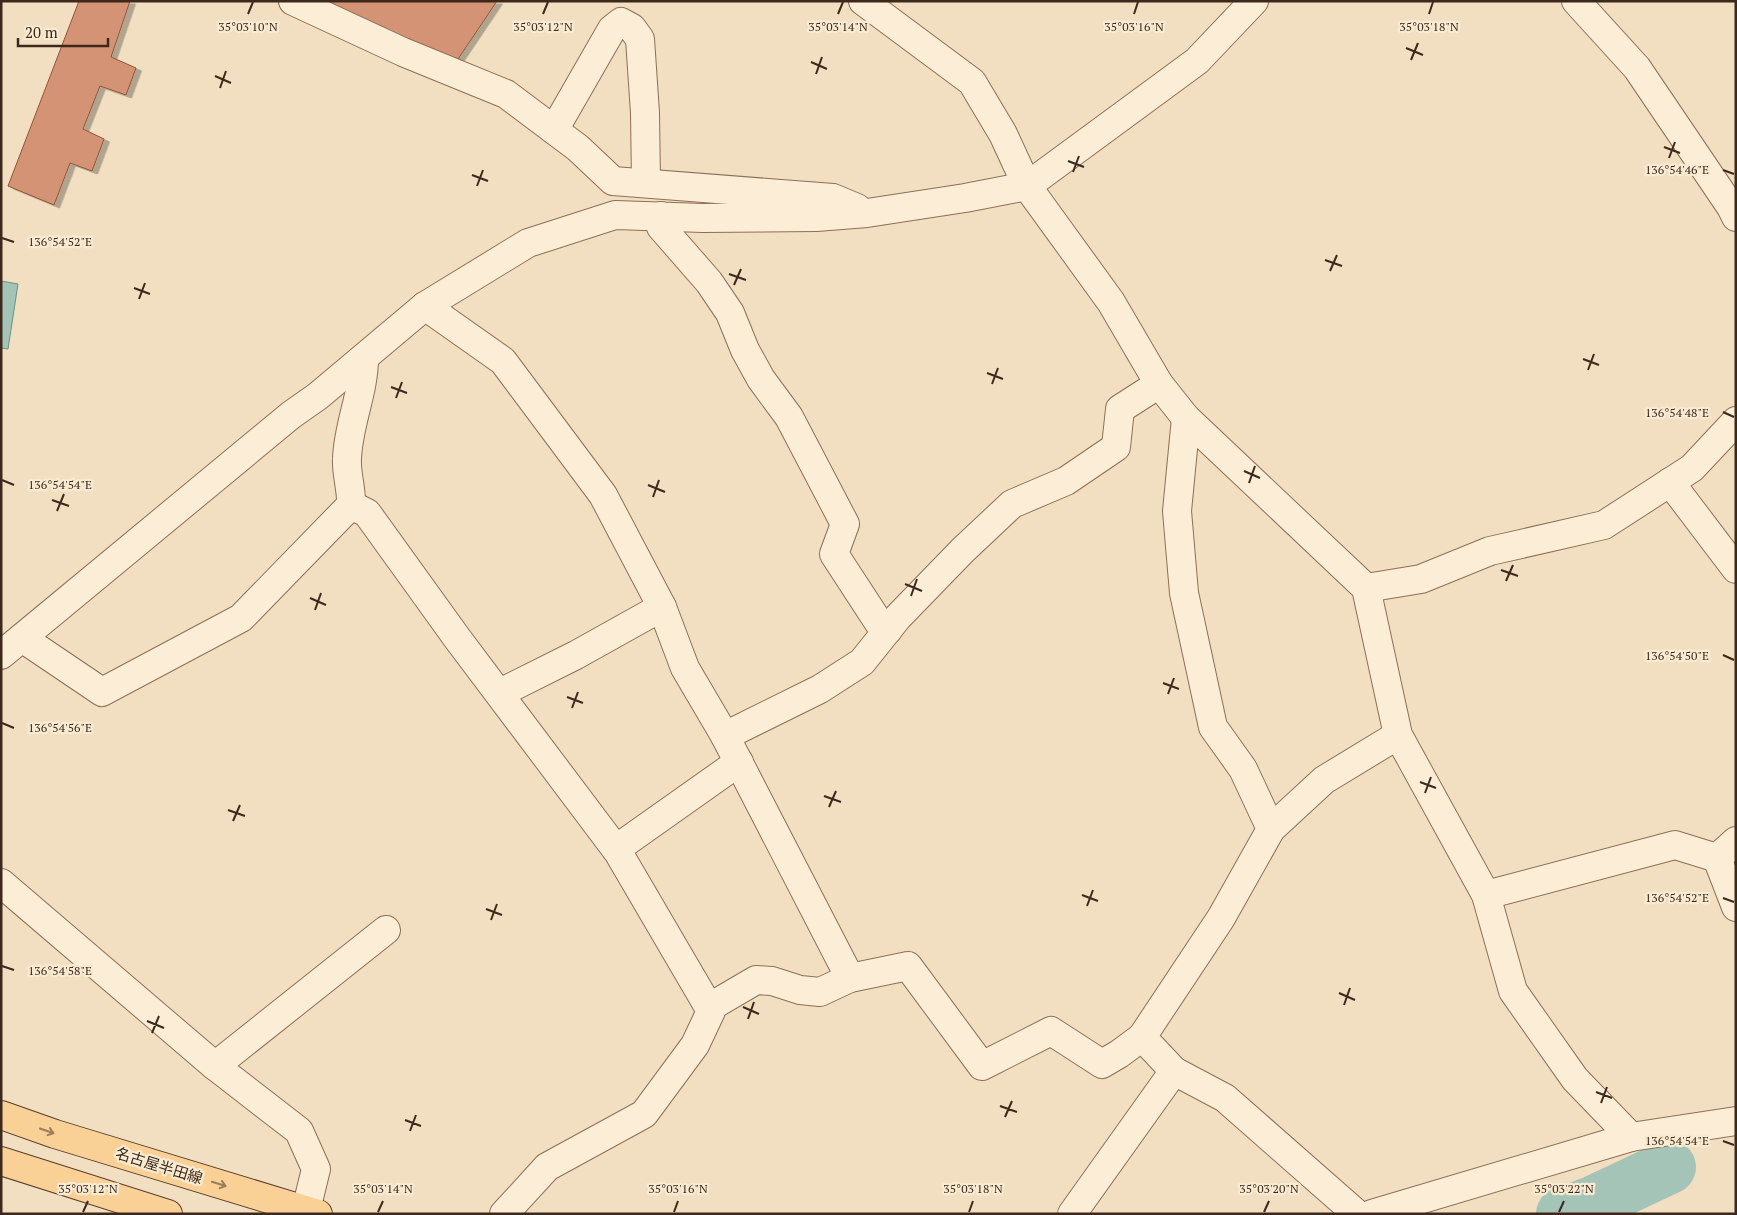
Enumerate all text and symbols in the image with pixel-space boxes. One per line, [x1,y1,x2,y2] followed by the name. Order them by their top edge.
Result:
[18,15,108,47] scale bar
[218,19,278,34] text: 35°03'10"N
[513,19,573,34] text: 35°03'12"N
[808,19,868,34] text: 35°03'14"N
[1104,19,1164,34] text: 35°03'16"N
[1399,19,1459,34] text: 35°03'18"N
[25,22,58,42] text: 20 m
[1645,162,1709,177] text: 136°54'46"E
[28,234,92,249] text: 136°54'52"E
[1645,405,1709,420] text: 136°54'48"E
[28,477,92,492] text: 136°54'54"E
[1645,648,1709,663] text: 136°54'50"E
[28,720,92,735] text: 136°54'56"E
[1645,890,1709,905] text: 136°54'52"E
[28,963,92,978] text: 136°54'58"E
[39,1127,55,1136] one-way arrow
[1645,1133,1709,1148] text: 136°54'54"E
[113,1142,205,1188] street label: 名古屋半田線
[211,1179,227,1189] one-way arrow
[58,1181,118,1196] text: 35°03'12"N
[353,1181,413,1196] text: 35°03'14"N
[648,1181,708,1196] text: 35°03'16"N
[943,1181,1003,1196] text: 35°03'18"N
[1239,1181,1299,1196] text: 35°03'20"N
[1534,1181,1594,1196] text: 35°03'22"N

